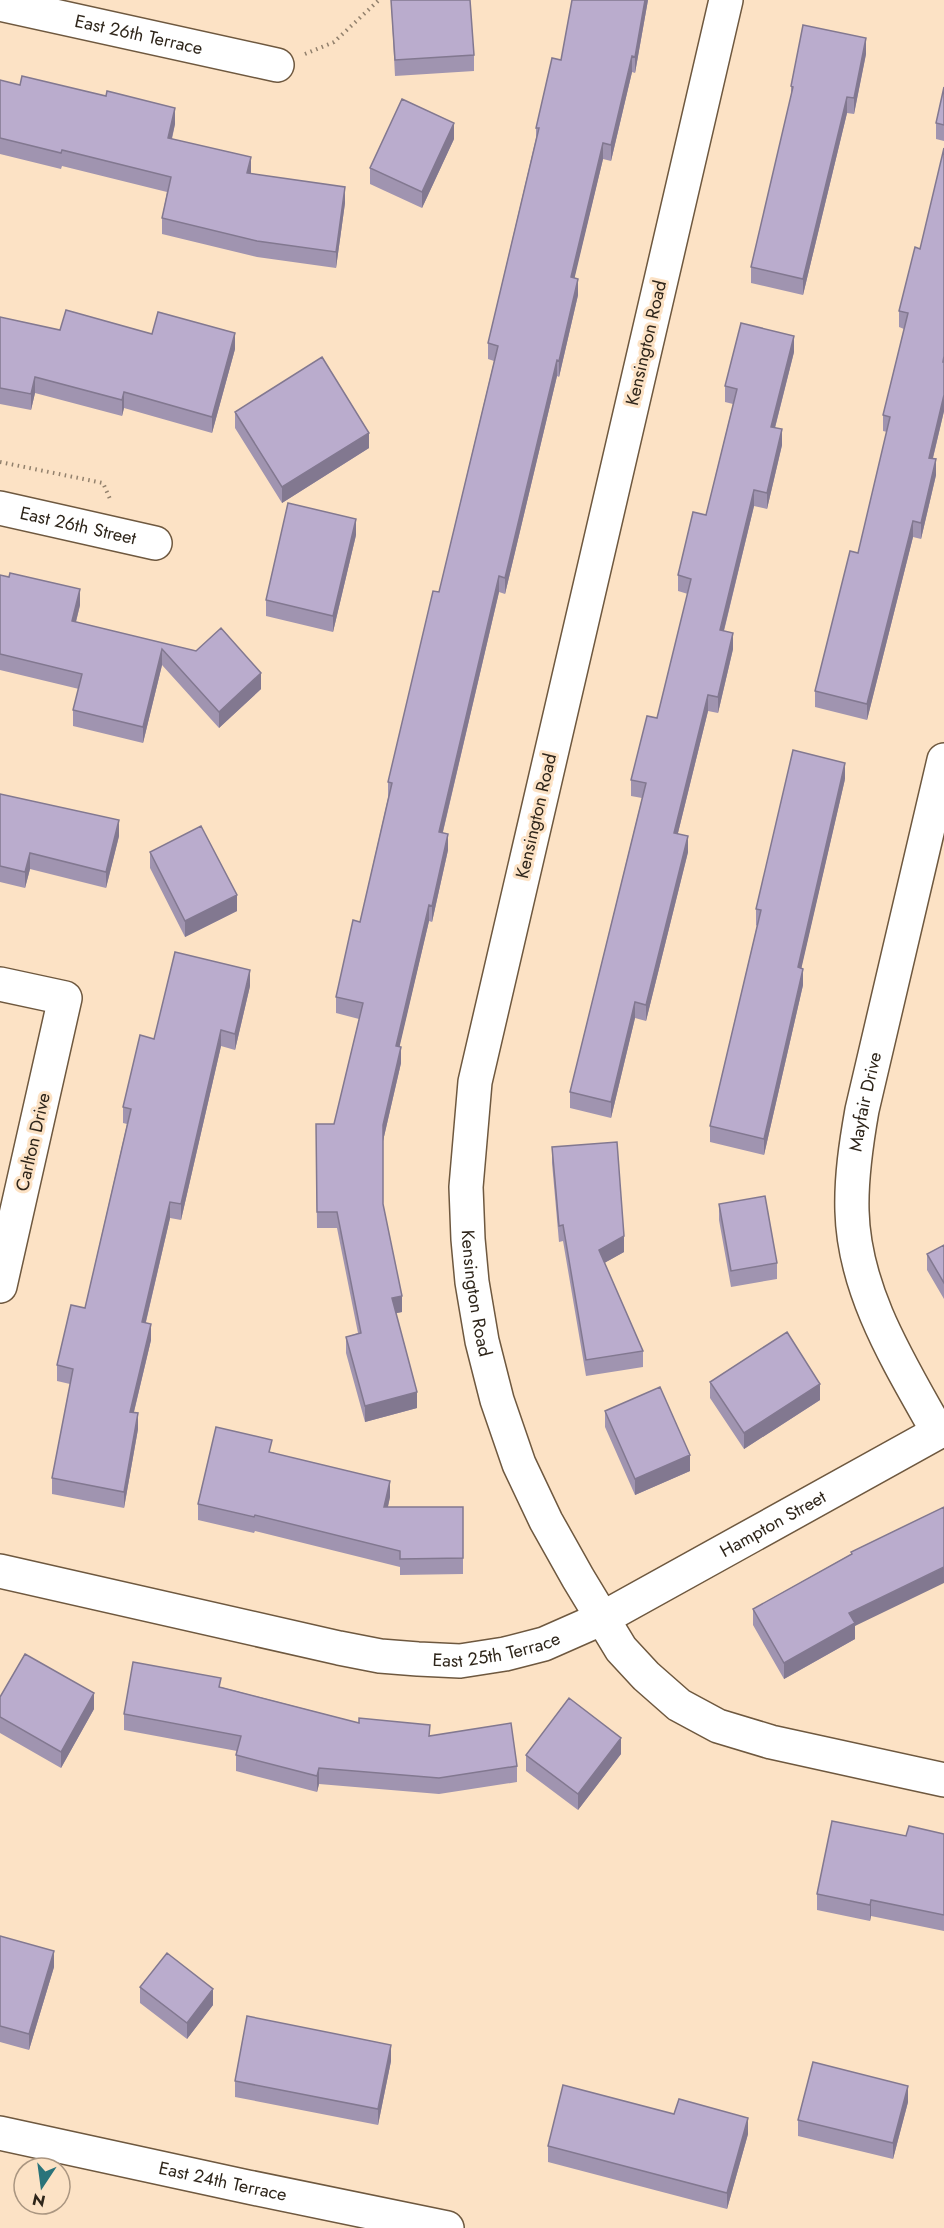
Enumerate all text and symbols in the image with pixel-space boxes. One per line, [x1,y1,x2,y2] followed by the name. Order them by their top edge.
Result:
[72,8,205,61] street label: East 26th Terrace
[619,278,673,408] street label: Kensington Road
[17,500,139,551] street label: East 26th Street
[509,751,563,881] street label: Kensington Road
[843,1049,888,1153] street label: Mayfair Drive
[9,1090,57,1194] street label: Carlton Drive
[455,1229,498,1359] street label: Kensington Road
[715,1484,831,1564] street label: Hampton Street
[432,1625,564,1674] street label: East 25th Terrace
[156,2155,289,2208] street label: East 24th Terrace
[12,2156,72,2216] north arrow
[30,2187,48,2213] text: N

